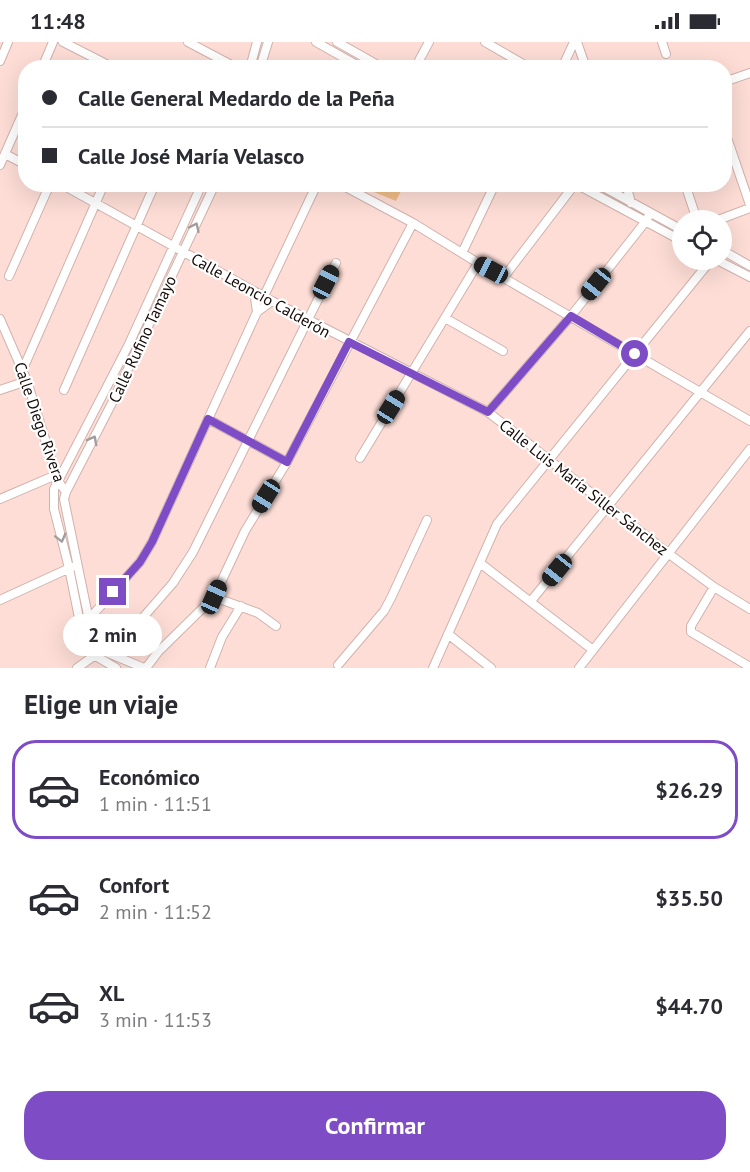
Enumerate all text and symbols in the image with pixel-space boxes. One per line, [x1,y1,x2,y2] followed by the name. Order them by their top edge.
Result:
[30,7,86,35] text: 11:48
[78,84,395,112] text: Calle General Medardo de la Peña
[78,142,304,170] text: Calle José María Velasco
[672,210,732,270] map controls
[672,210,732,270] button: locate
[188,222,200,233] one-way arrow
[188,248,334,342] street label: Calle Leoncio Calderón
[471,254,511,286] car
[310,262,342,302] car
[578,264,614,304] car
[104,272,180,406] street label: Calle Rufino Tamayo
[621,340,648,367] route start
[10,359,70,485] street label: Calle Diego Rivera
[374,387,408,427] car
[495,415,673,559] street label: Calle Luis María Siller Sánchez
[85,436,97,447] one-way arrow
[249,476,283,516] car
[54,532,66,543] one-way arrow
[539,550,575,590] car
[198,577,230,617] car
[99,578,126,605] route end
[63,613,162,655] callout: 2 min
[88,622,137,648] text: 2 min
[24,687,178,721] text: Elige un viaje
[27,763,81,817] icon: car
[99,763,200,791] text: Económico
[655,776,723,804] text: $26.29
[99,791,212,817] text: 1 min · 11:51
[27,871,81,925] icon: car
[99,871,169,899] text: Confort
[655,884,723,912] text: $35.50
[99,899,212,925] text: 2 min · 11:52
[27,979,81,1033] icon: car
[99,979,124,1007] text: XL
[655,992,723,1020] text: $44.70
[99,1007,212,1033] text: 3 min · 11:53
[24,1091,726,1160] button: Confirmar

